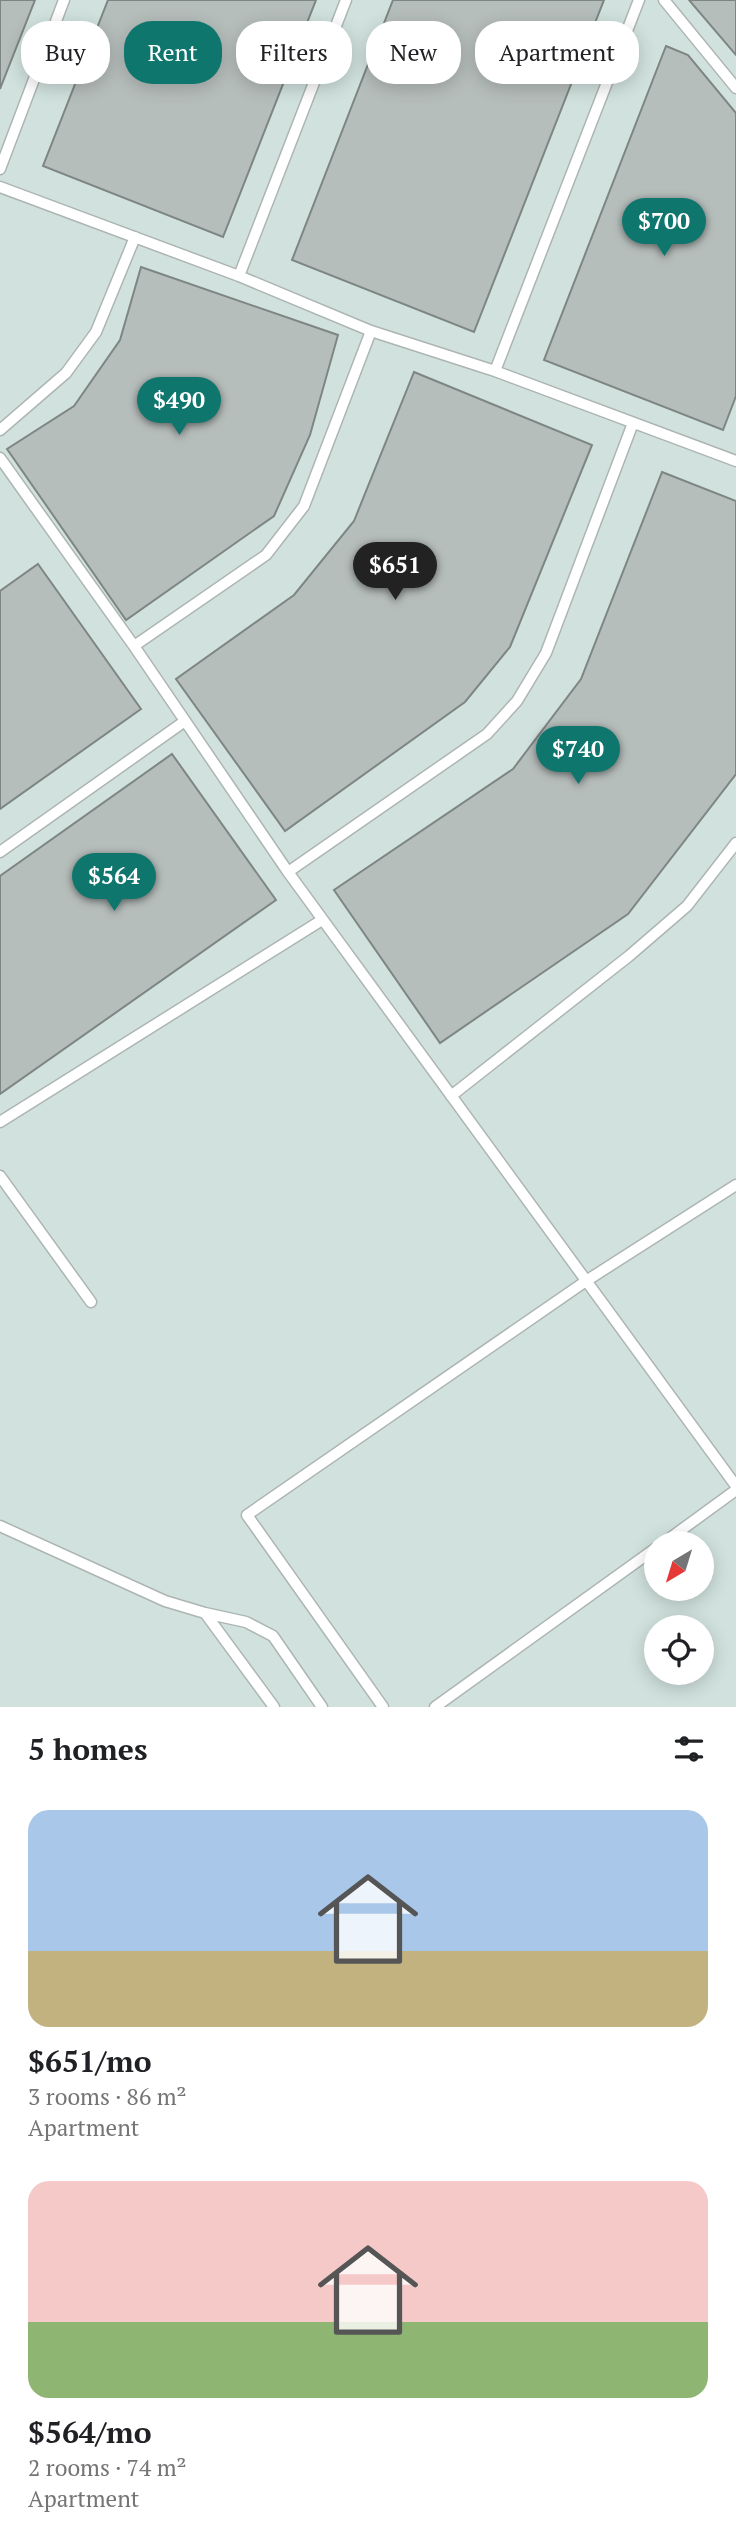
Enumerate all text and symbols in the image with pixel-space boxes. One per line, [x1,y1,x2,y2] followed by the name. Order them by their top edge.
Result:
[21,21,110,84] chip: Buy
[124,21,222,84] chip: Rent
[236,21,352,84] chip: Filters
[366,21,461,84] chip: New
[475,21,639,84] chip: Apartment
[623,198,705,258] pin: $700
[638,205,690,236] text: $700
[138,378,220,437] pin: $490
[153,384,205,415] text: $490
[354,542,436,602] pin: $651
[369,549,421,580] text: $651
[537,726,619,786] pin: $740
[552,733,604,764] text: $740
[73,853,155,913] pin: $564
[88,860,140,891] text: $564
[644,1531,714,1601] north arrow
[644,1531,714,1685] map controls
[644,1615,714,1685] button: locate
[28,1729,147,1769] text: 5 homes
[670,1730,708,1768] icon: filters
[305,1856,431,1982] icon: home
[28,2041,152,2081] text: $651/mo
[28,2081,187,2112] text: 3 rooms · 86 m²
[28,2112,139,2143] text: Apartment
[305,2227,431,2353] icon: home
[28,2412,152,2452] text: $564/mo
[28,2452,187,2483] text: 2 rooms · 74 m²
[28,2483,139,2514] text: Apartment

